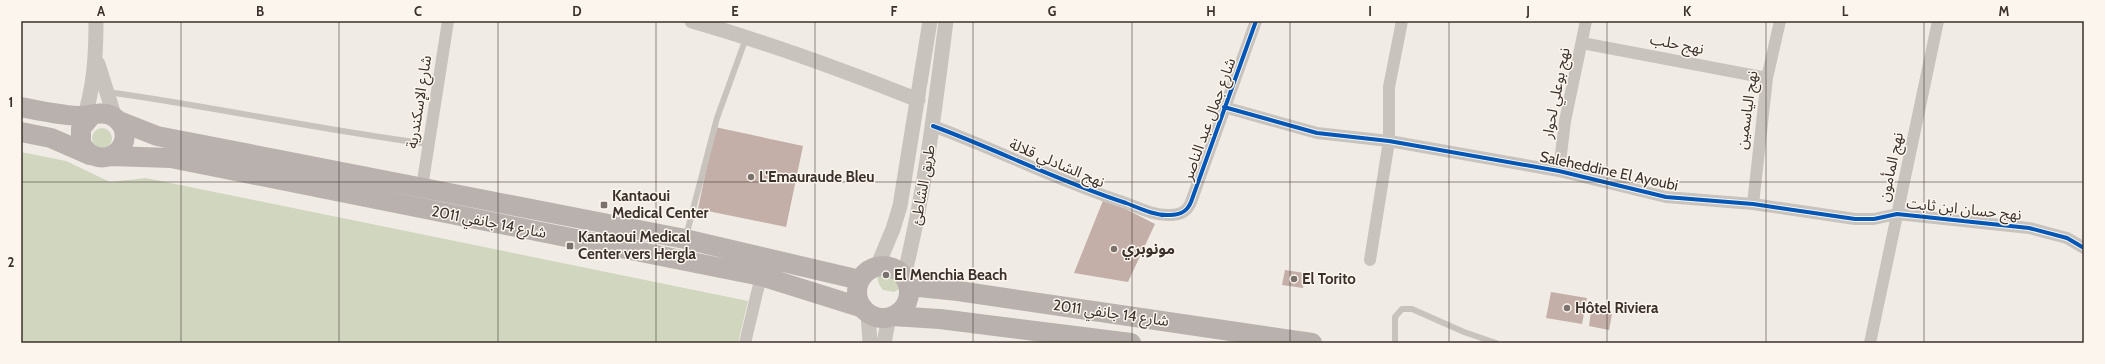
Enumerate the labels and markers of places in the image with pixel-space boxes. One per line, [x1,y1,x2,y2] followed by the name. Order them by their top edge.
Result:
[759,168,875,186] place label: L'Emauraude Bleu
[746,172,756,182] marker: L'Emauraude Bleu
[612,187,709,222] place label: Kantaoui Medical Center
[599,200,609,210] marker: Kantaoui Medical Center
[578,228,697,263] place label: Kantaoui Medical Center vers Hergla
[1122,240,1175,260] place label: مونوبري
[565,241,575,251] marker: Kantaoui Medical Center vers Hergla
[1109,244,1119,254] marker: مونوبري
[894,266,1007,284] place label: El Menchia Beach
[881,270,891,280] marker: El Menchia Beach
[1302,270,1356,288] place label: El Torito
[1289,274,1299,284] marker: El Torito
[1575,299,1659,317] place label: Hôtel Riviera
[1562,303,1572,313] marker: Hôtel Riviera

